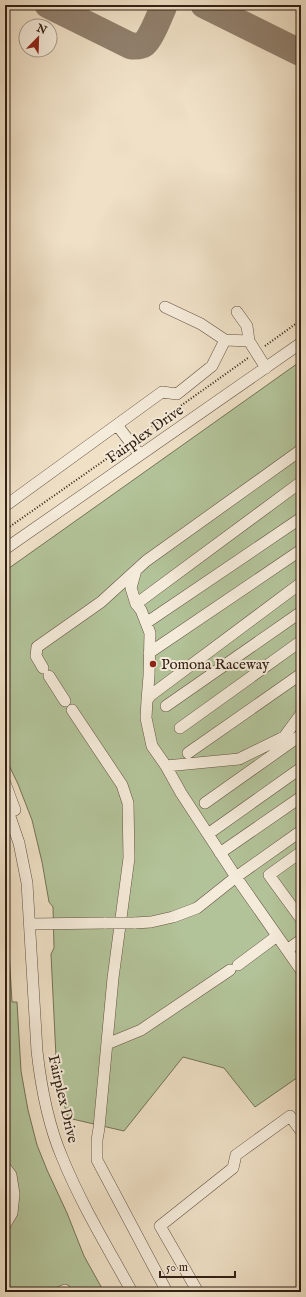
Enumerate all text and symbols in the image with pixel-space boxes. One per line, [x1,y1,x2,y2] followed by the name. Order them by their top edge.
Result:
[18,18,58,58] north arrow
[33,21,49,38] text: N
[103,400,187,468] street label: Fairplex Drive
[161,655,270,674] place label: Pomona Raceway
[148,659,158,669] marker: Pomona Raceway
[44,1053,82,1145] street label: Fairplex Drive
[160,1253,235,1279] scale bar
[166,1260,188,1275] text: 50 m

